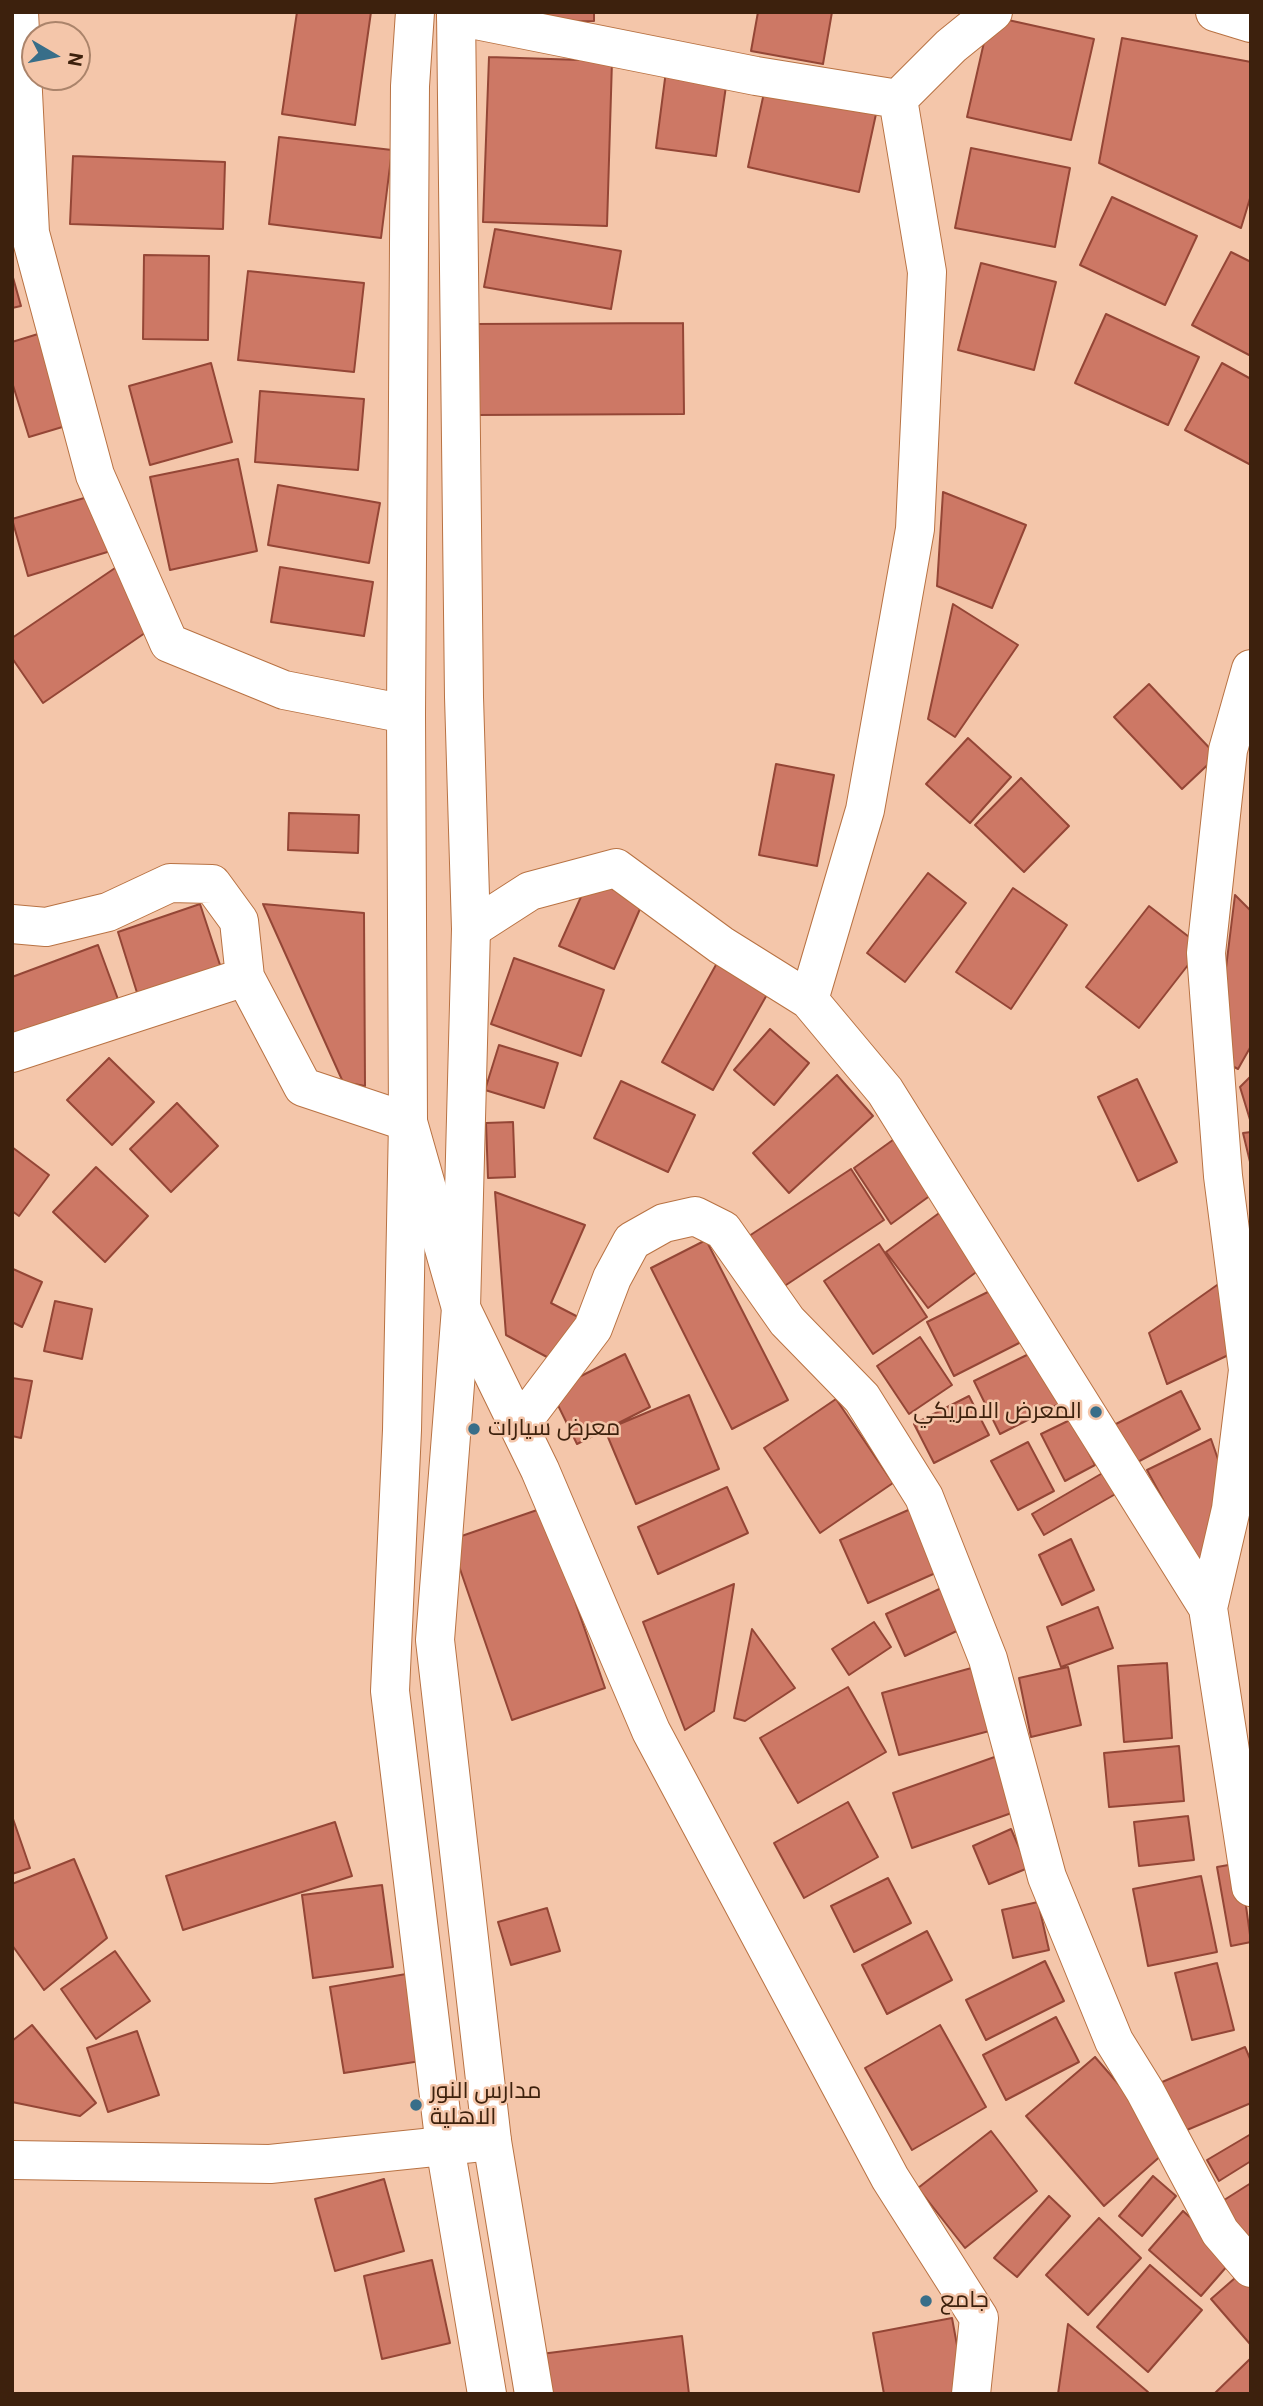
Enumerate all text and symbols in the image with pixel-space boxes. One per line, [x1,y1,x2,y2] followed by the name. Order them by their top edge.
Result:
[21,21,91,91] north arrow
[63,51,88,68] text: N
[913,1398,1082,1426] place label: المعرض الامريكي
[1088,1404,1104,1420] marker: المعرض الامريكي
[488,1415,620,1443] place label: معرض سيارات
[466,1421,482,1437] marker: معرض سيارات
[430,2078,541,2132] place label: مدارس النور الاهلية
[408,2097,424,2113] marker: مدارس النور الاهلية
[940,2287,989,2315] place label: جامع
[918,2293,934,2309] marker: جامع

